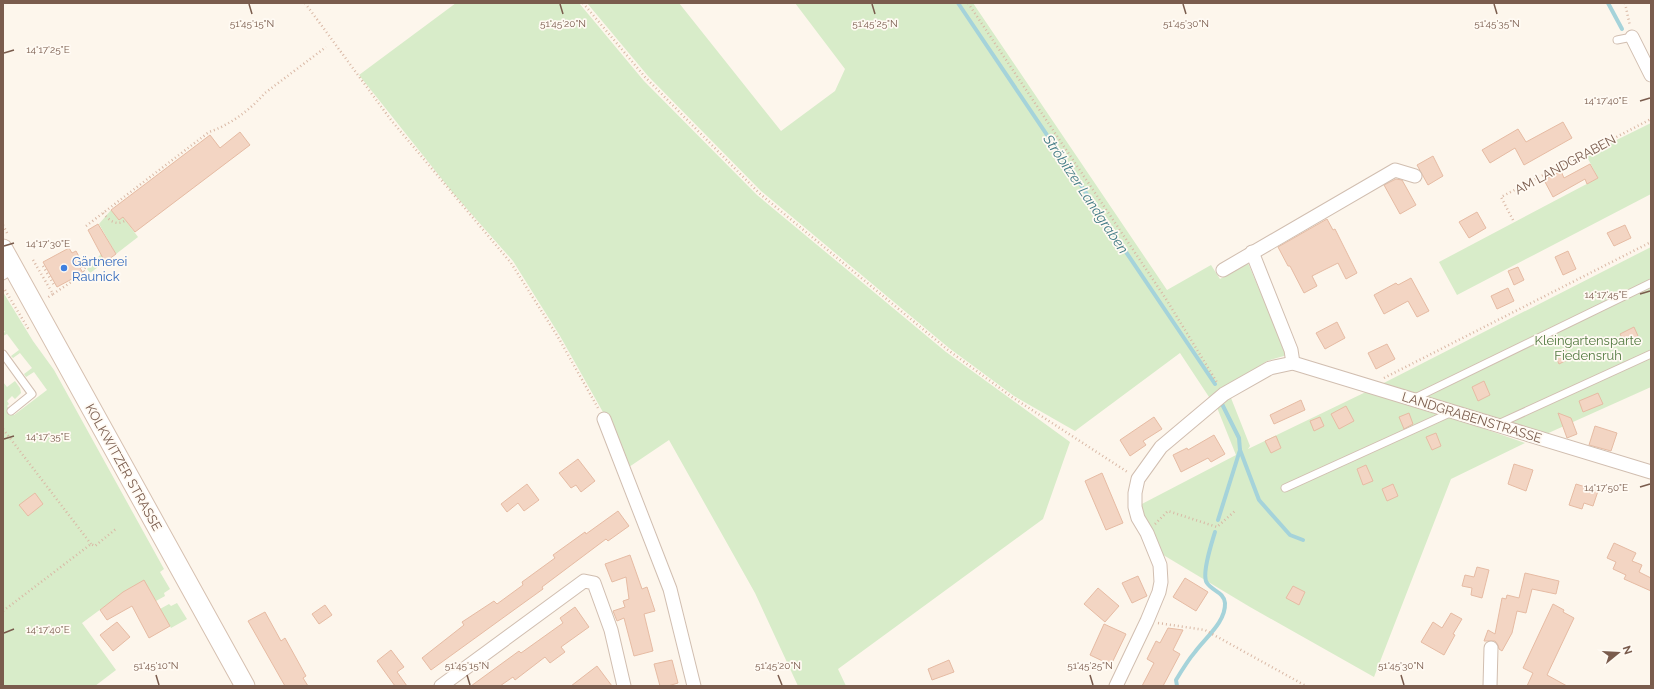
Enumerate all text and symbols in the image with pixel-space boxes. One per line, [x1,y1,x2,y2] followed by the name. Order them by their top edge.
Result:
[230,18,274,29] text: 51°45'15"N
[540,18,586,29] text: 51°45'20"N
[852,18,898,29] text: 51°45'25"N
[1163,18,1209,29] text: 51°45'30"N
[1474,18,1520,29] text: 51°45'35"N
[26,44,70,55] text: 14°17'25"E
[1584,95,1628,106] text: 14°17'40"E
[1040,131,1132,257] water label: Ströbitzer Landgraben
[1512,131,1618,197] street label: AM LANDGRABEN
[26,238,70,249] text: 14°17'30"E
[72,254,127,284] place label: Gärtnerei Raunick
[59,263,69,273] marker: Gärtnerei Raunick
[1585,289,1627,300] text: 14°17'45"E
[1535,333,1642,363] park label: Kleingartensparte Fiedensruh
[1400,389,1544,446] street label: LANDGRABENSTRASSE
[82,401,165,533] street label: KOLKWITZER STRASSE
[26,431,70,442] text: 14°17'35"E
[1584,482,1628,493] text: 14°17'50"E
[26,624,70,635] text: 14°17'40"E
[1598,633,1638,673] north arrow
[1620,644,1635,656] text: N
[133,660,179,671] text: 51°45'10"N
[445,660,489,671] text: 51°45'15"N
[755,660,801,671] text: 51°45'20"N
[1067,660,1113,671] text: 51°45'25"N
[1378,660,1424,671] text: 51°45'30"N

